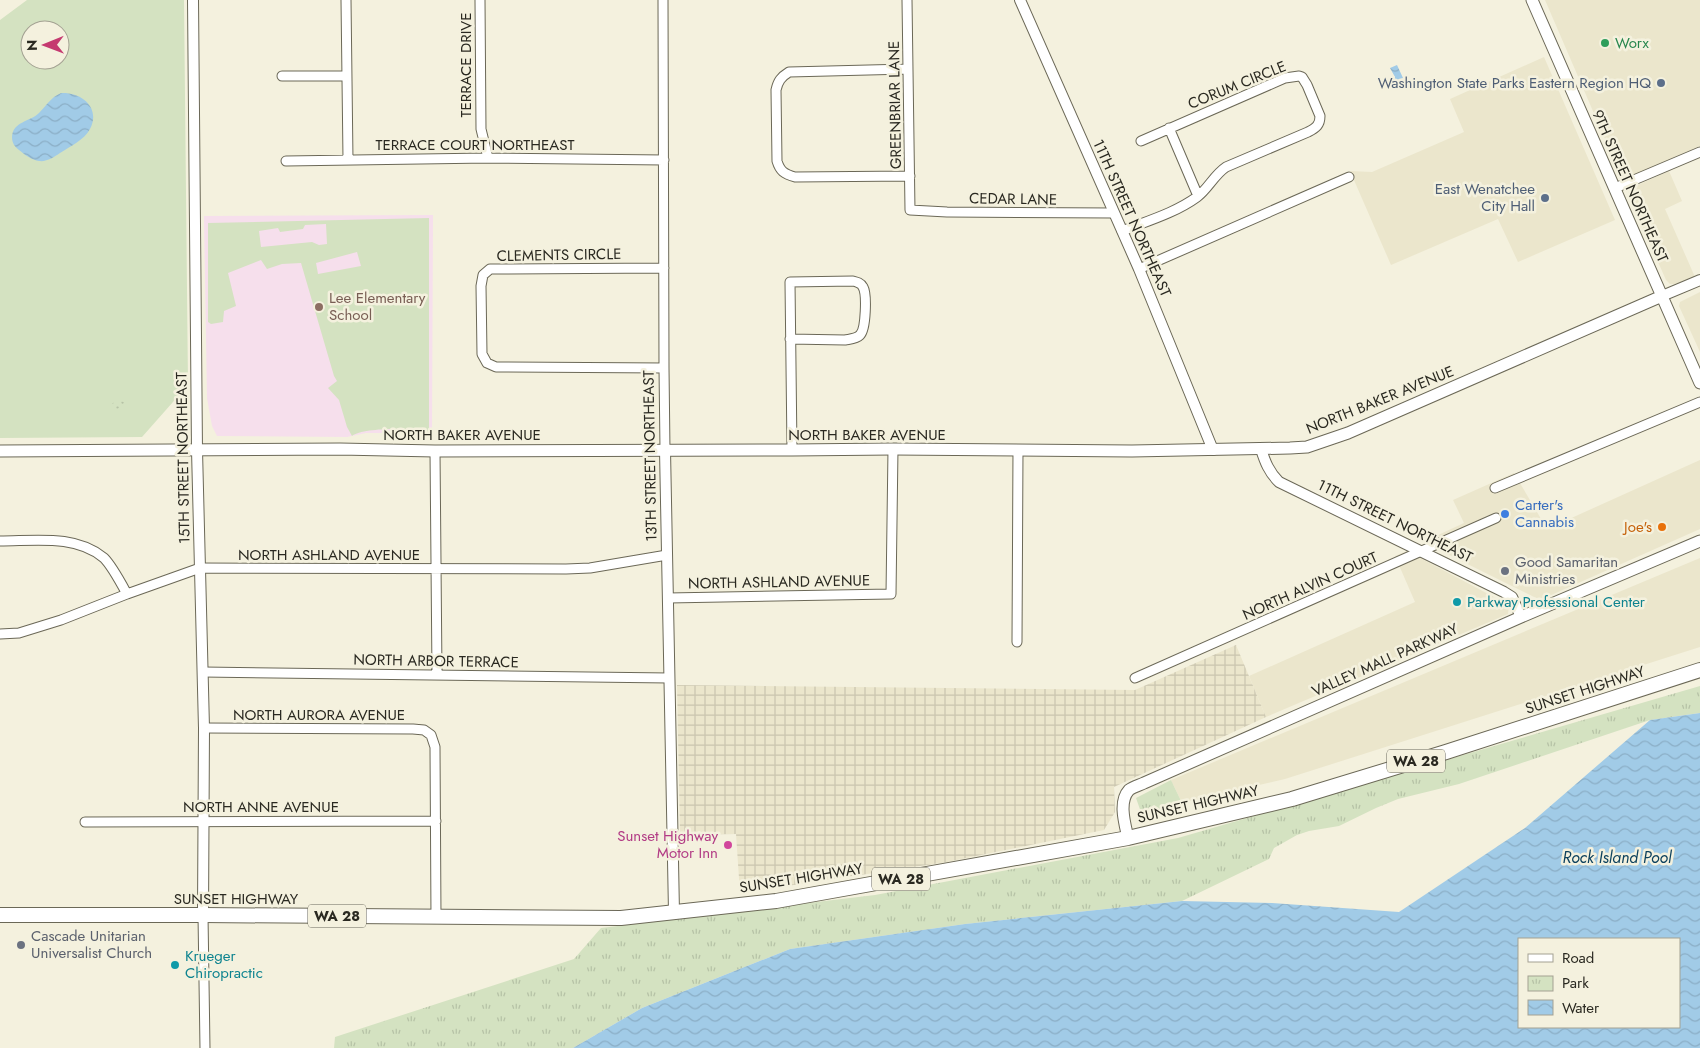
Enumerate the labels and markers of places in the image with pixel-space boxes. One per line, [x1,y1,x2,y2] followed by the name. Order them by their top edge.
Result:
[1615,32,1649,54] place label: Worx
[1599,37,1611,49] marker: Worx
[1378,72,1651,94] place label: Washington State Parks Eastern Region HQ
[1655,77,1667,89] marker: Washington State Parks Eastern Region HQ
[1435,178,1535,217] place label: East Wenatchee City Hall
[1539,192,1551,204] marker: East Wenatchee City Hall
[329,287,426,326] place label: Lee Elementary School
[313,301,325,313] marker: Lee Elementary School
[1515,494,1574,533] place label: Carter's Cannabis
[1499,508,1511,520] marker: Carter's Cannabis
[1622,516,1652,538] place label: Joe's
[1656,521,1668,533] marker: Joe's
[1515,551,1618,590] place label: Good Samaritan Ministries
[1499,565,1511,577] marker: Good Samaritan Ministries
[1467,591,1646,613] place label: Parkway Professional Center
[1451,596,1463,608] marker: Parkway Professional Center
[617,825,718,864] place label: Sunset Highway Motor Inn
[722,839,734,851] marker: Sunset Highway Motor Inn
[31,925,152,964] place label: Cascade Unitarian Universalist Church
[15,939,27,951] marker: Cascade Unitarian Universalist Church
[185,945,263,984] place label: Krueger Chiropractic
[169,959,181,971] marker: Krueger Chiropractic

